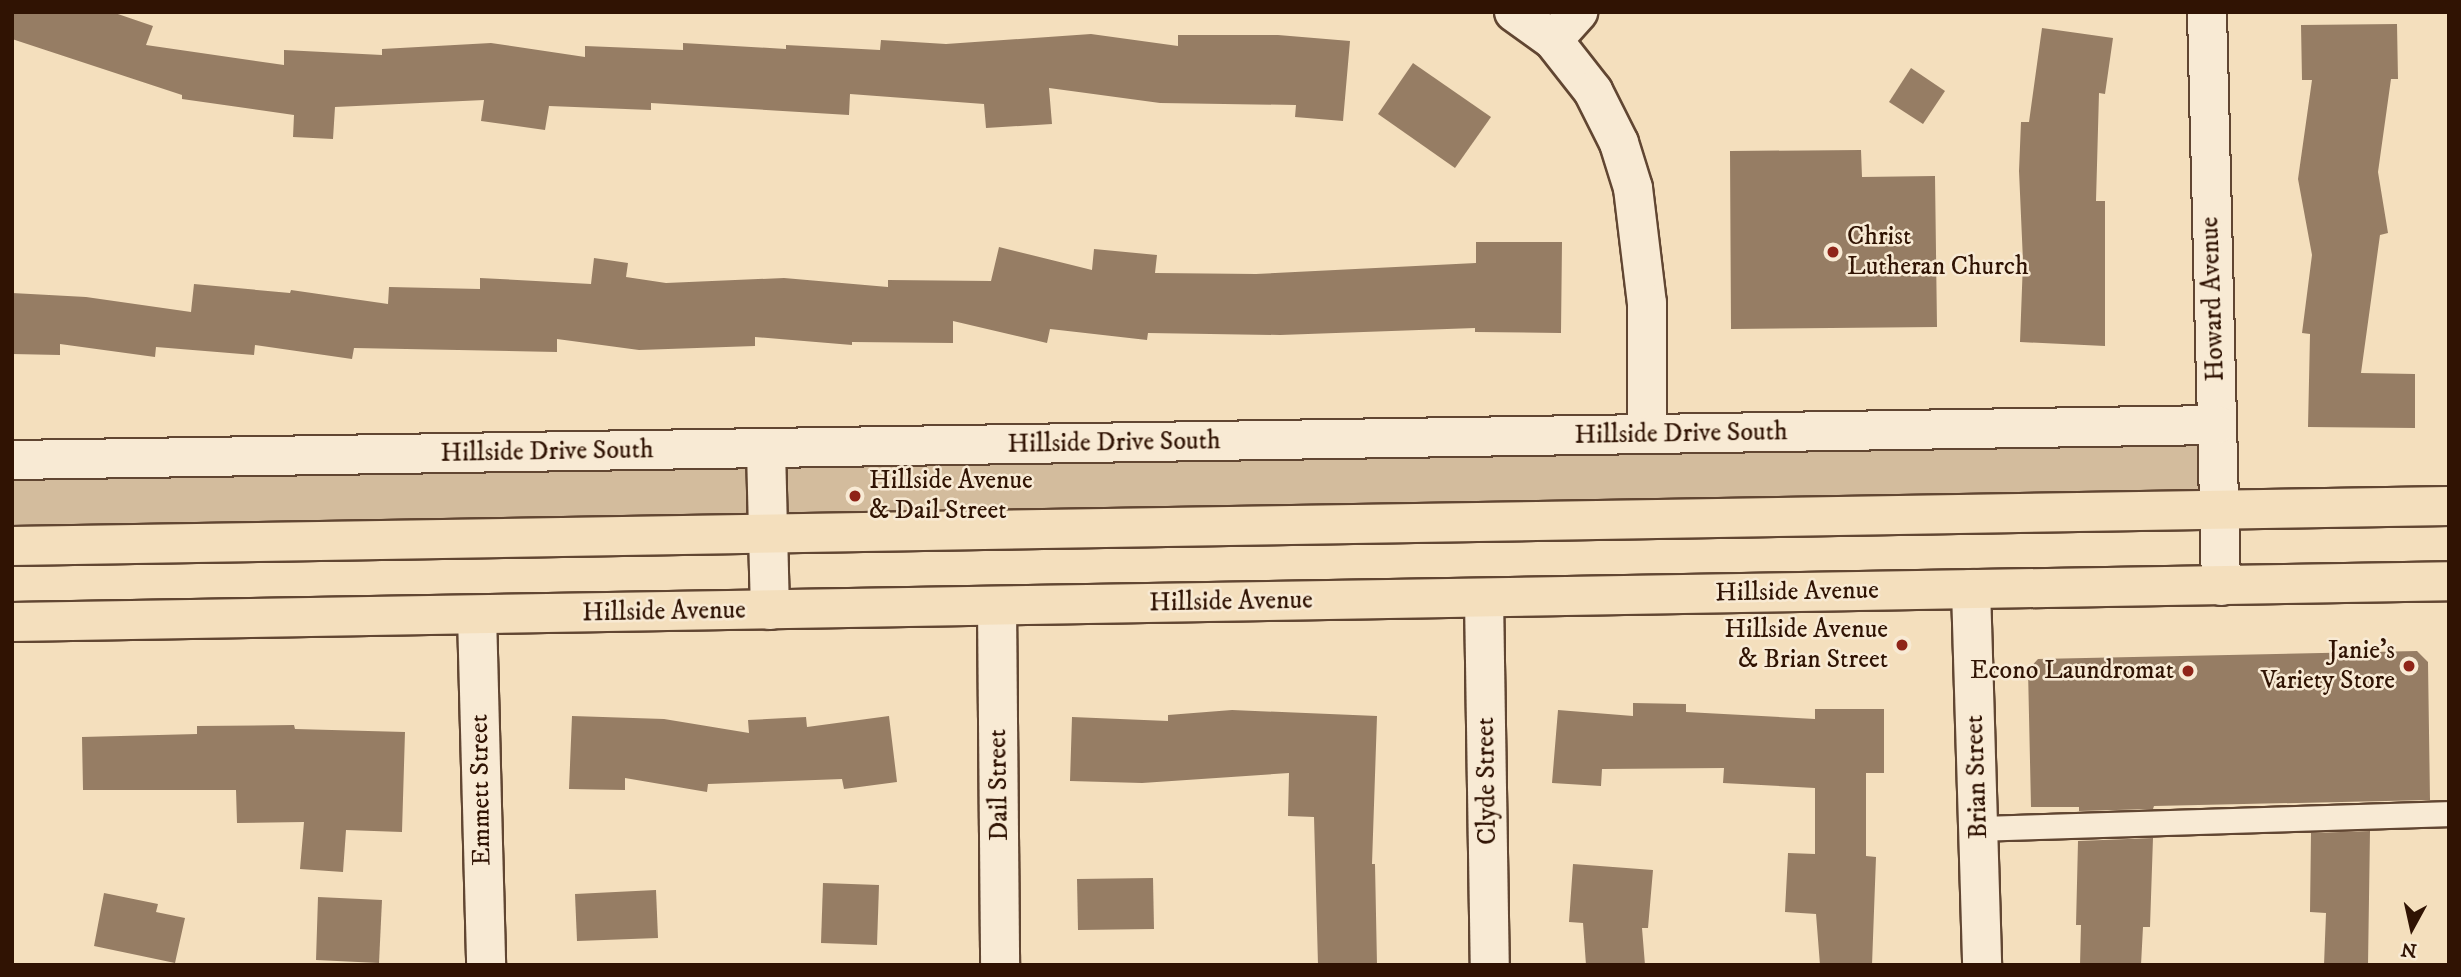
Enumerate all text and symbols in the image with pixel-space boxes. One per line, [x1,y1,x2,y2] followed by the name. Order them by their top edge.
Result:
[2195,216,2231,382] street label: Howard Avenue
[1847,221,2029,282] place label: Christ Lutheran Church
[1825,244,1841,260] marker: Christ Lutheran Church
[1574,417,1788,451] street label: Hillside Drive South
[1007,426,1221,460] street label: Hillside Drive South
[440,435,654,469] street label: Hillside Drive South
[869,465,1033,526] place label: Hillside Avenue & Dail Street
[847,488,863,504] marker: Hillside Avenue & Dail Street
[1715,575,1879,609] street label: Hillside Avenue
[1149,585,1313,619] street label: Hillside Avenue
[582,595,746,629] street label: Hillside Avenue
[1724,614,1888,676] place label: Hillside Avenue & Brian Street
[2261,635,2395,696] place label: Janie's Variety Store
[1894,637,1910,653] marker: Hillside Avenue & Brian Street
[1970,655,2174,687] place label: Econo Laundromat
[2401,658,2417,674] marker: Janie's Variety Store
[2180,663,2196,679] marker: Econo Laundromat
[464,714,498,866] street label: Emmett Street
[1959,714,1995,840] street label: Brian Street
[1470,717,1504,845] street label: Clyde Street
[982,729,1016,841] street label: Dail Street
[2377,893,2447,963] north arrow
[2400,937,2418,962] text: N

